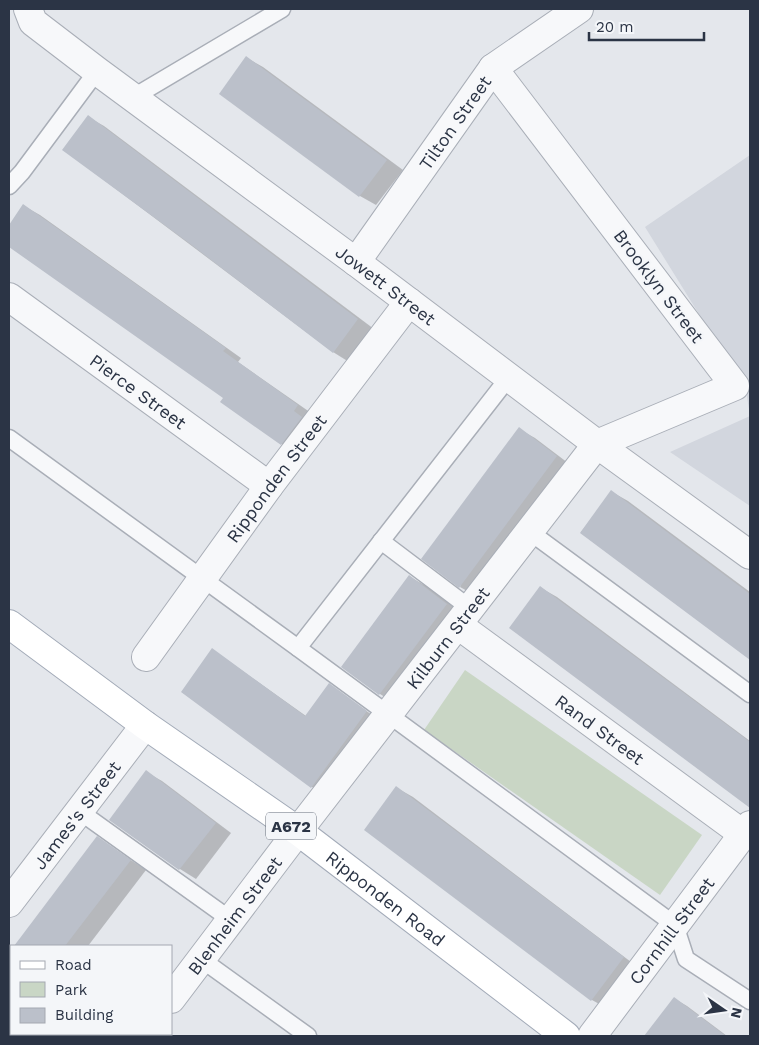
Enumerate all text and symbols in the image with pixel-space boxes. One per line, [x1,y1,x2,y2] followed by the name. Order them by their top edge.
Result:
[589,10,704,42] scale bar
[596,18,634,36] text: 20 m
[414,71,495,173] street label: Tilton Street
[610,225,709,347] street label: Brooklyn Street
[332,240,441,329] street label: Jowett Street
[86,349,191,433] street label: Pierce Street
[221,410,331,546] street label: Ripponden Street
[401,582,494,693] street label: Kilburn Street
[551,690,649,769] street label: Rand Street
[28,756,125,873] street label: James's Street
[266,812,316,839] road number: A672
[322,846,449,950] street label: Ripponden Road
[183,852,286,978] street label: Blenheim Street
[624,872,718,988] street label: Cornhill Street
[10,945,172,1035] legend
[55,956,92,974] text: Road
[55,981,88,999] text: Park
[699,985,749,1035] north arrow
[55,1006,113,1024] text: Building
[728,1006,746,1020] text: N

